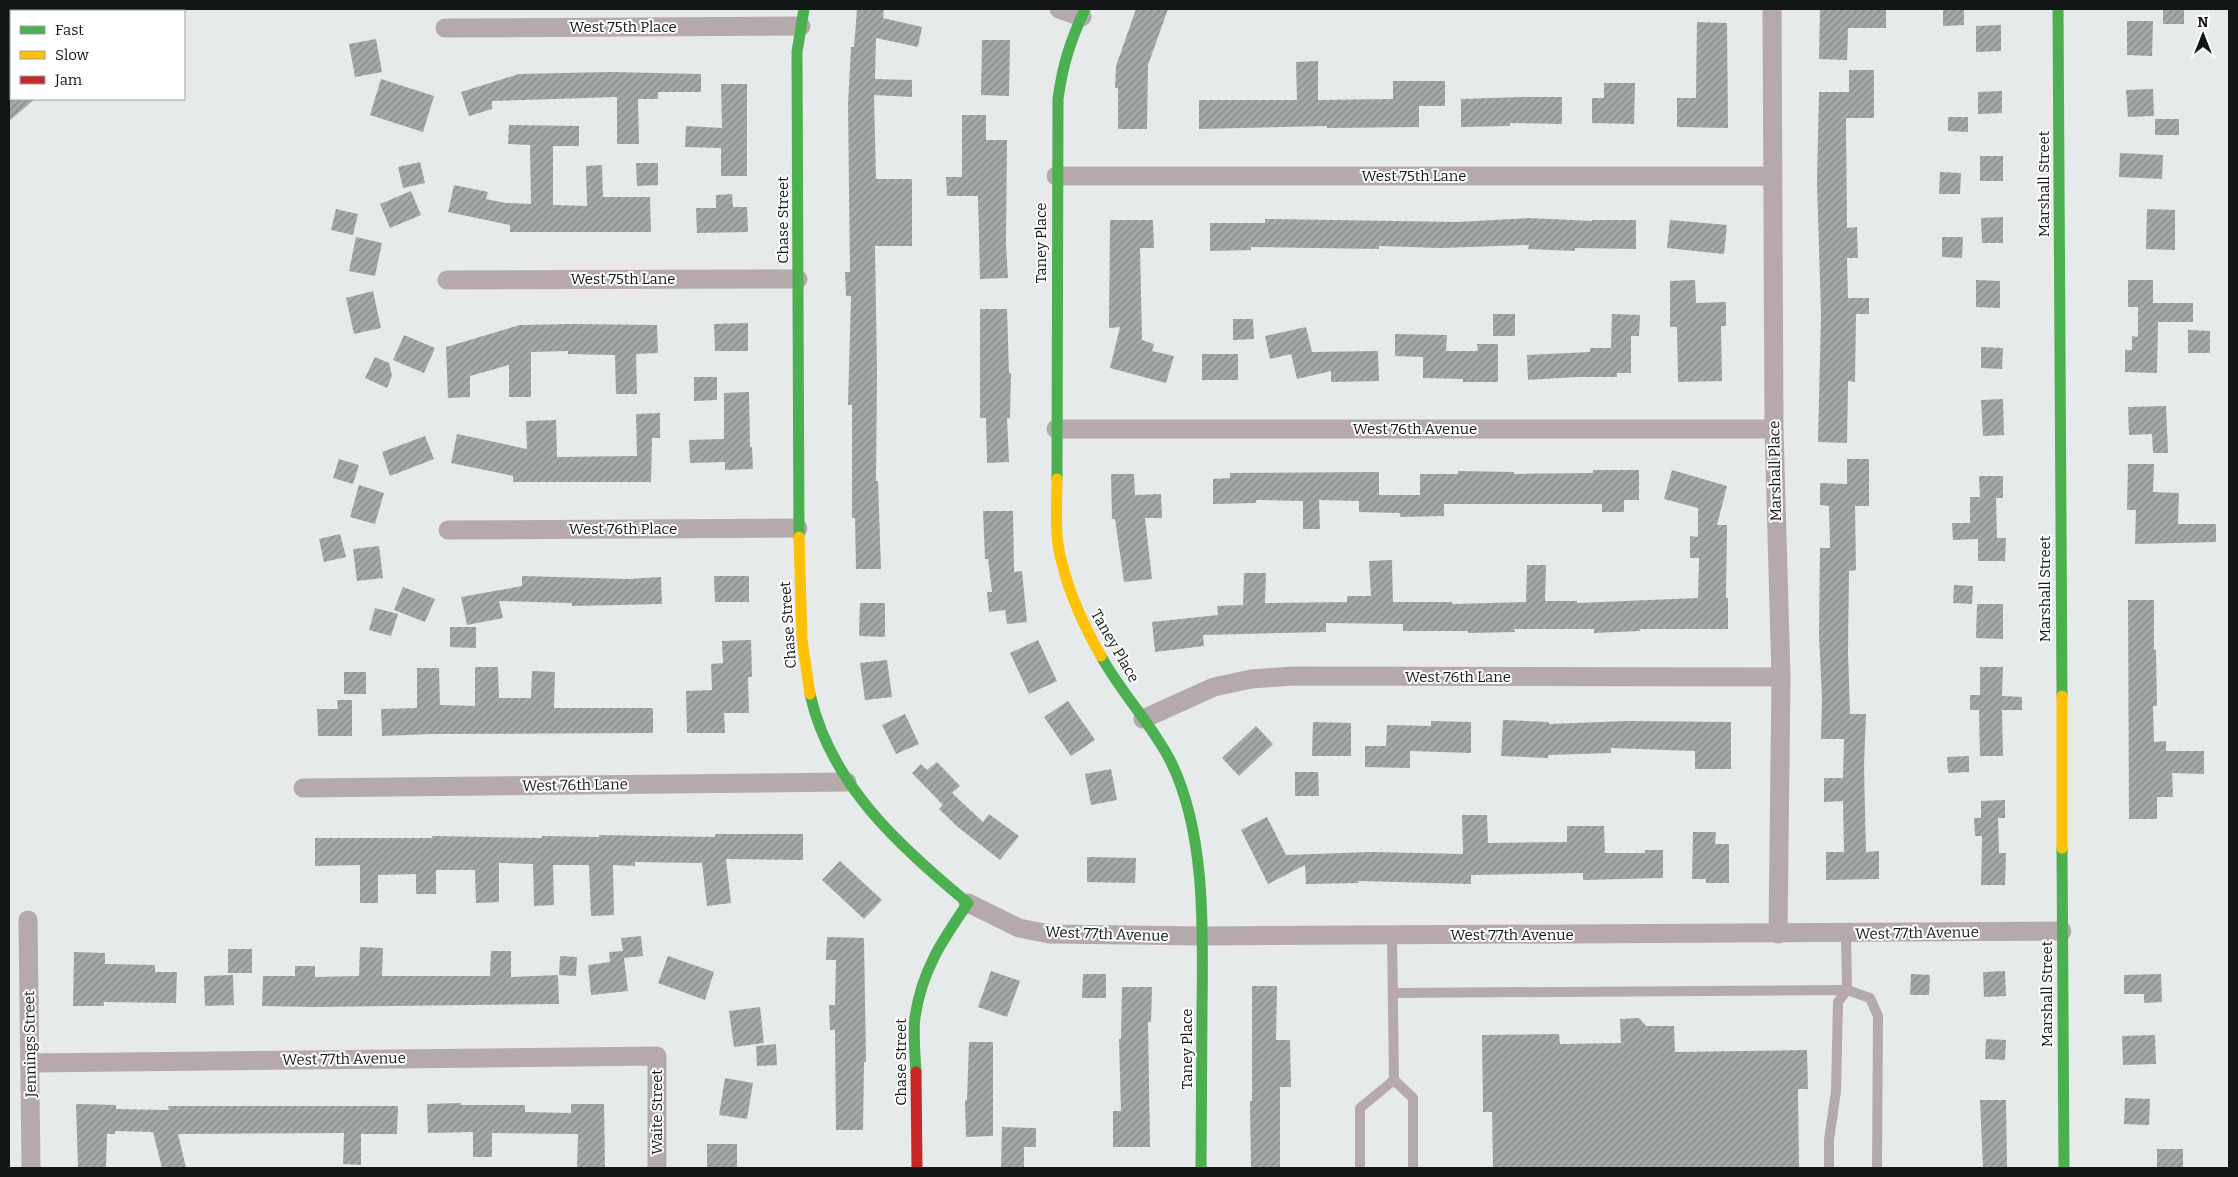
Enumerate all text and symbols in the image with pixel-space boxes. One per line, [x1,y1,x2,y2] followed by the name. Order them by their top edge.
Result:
[10,10,185,100] legend
[2178,10,2228,60] north arrow
[2198,14,2209,31] text: N
[569,18,677,36] street label: West 75th Place
[55,21,84,39] text: Fast
[55,46,90,64] text: Slow
[54,71,83,89] text: Jam
[2035,130,2053,237] street label: Marshall Street
[1362,167,1466,185] street label: West 75th Lane
[774,176,792,264] street label: Chase Street
[1032,202,1050,284] street label: Taney Place
[571,270,675,288] street label: West 75th Lane
[1353,420,1477,438] street label: West 76th Avenue
[1765,420,1785,522] street label: Marshall Place
[569,520,677,538] street label: West 76th Place
[2036,535,2054,642] street label: Marshall Street
[776,580,800,669] street label: Chase Street
[1087,606,1143,686] street label: Taney Place
[1405,668,1511,686] street label: West 76th Lane
[522,775,628,795] street label: West 76th Lane
[1045,923,1169,945] street label: West 77th Avenue
[1855,923,1979,943] street label: West 77th Avenue
[1450,926,1574,944] street label: West 77th Avenue
[2038,940,2056,1047] street label: Marshall Street
[20,990,40,1098] street label: Jennings Street
[1178,1008,1196,1090] street label: Taney Place
[892,1018,910,1106] street label: Chase Street
[282,1049,406,1069] street label: West 77th Avenue
[648,1069,666,1155] street label: Waite Street

